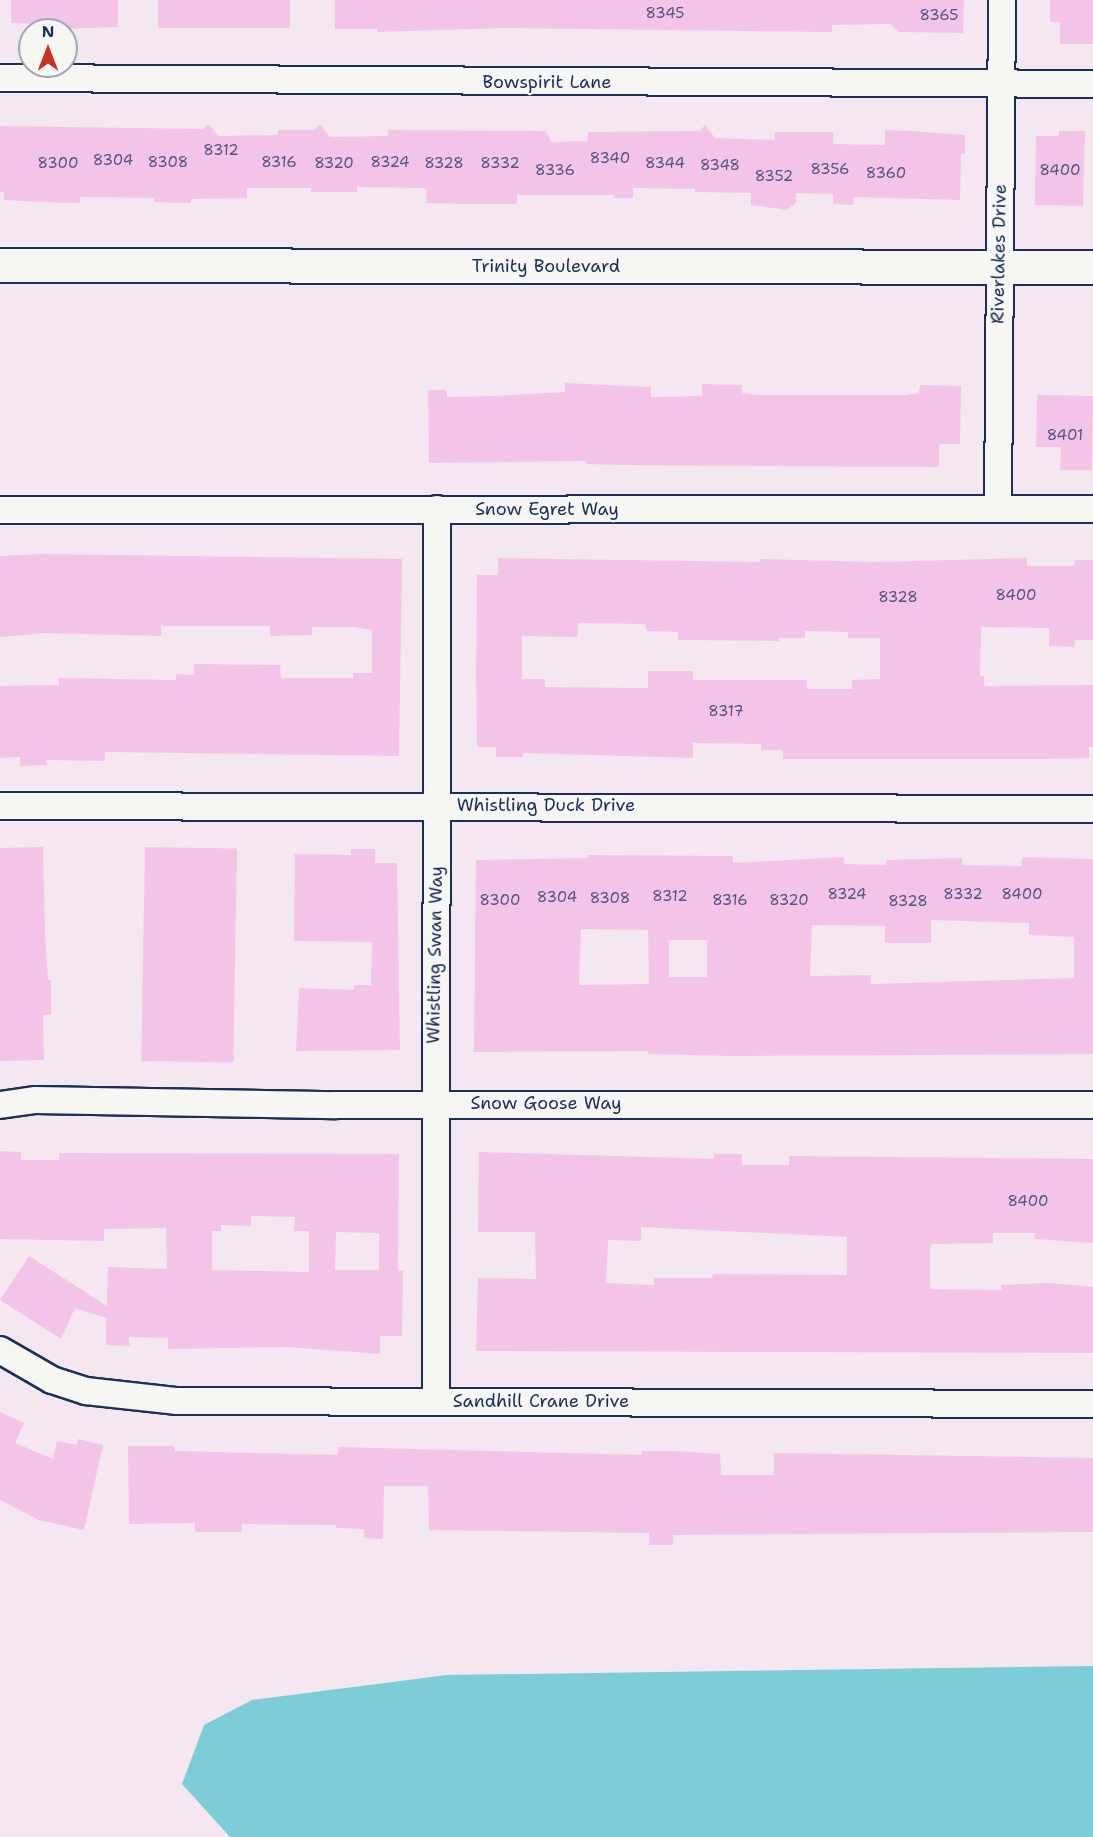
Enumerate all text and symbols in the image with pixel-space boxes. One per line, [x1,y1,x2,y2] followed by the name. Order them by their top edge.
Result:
[646,5,684,23] house number: 8345
[920,7,958,25] house number: 8365
[18,18,78,78] north arrow
[42,21,54,42] text: N
[483,71,611,93] street label: Bowspirit Lane
[203,142,239,160] house number: 8312
[590,150,630,168] house number: 8340
[93,152,133,170] house number: 8304
[148,154,188,172] house number: 8308
[261,154,297,172] house number: 8316
[370,154,410,172] house number: 8324
[38,155,78,173] house number: 8300
[314,155,354,173] house number: 8320
[424,155,464,173] house number: 8328
[480,155,520,173] house number: 8332
[645,155,685,173] house number: 8344
[700,157,740,175] house number: 8348
[810,161,850,179] house number: 8356
[535,162,575,180] house number: 8336
[1039,162,1081,180] house number: 8400
[866,165,906,183] house number: 8360
[755,168,793,186] house number: 8352
[987,184,1011,324] street label: Riverlakes Drive
[472,255,620,277] street label: Trinity Boulevard
[1047,427,1083,445] house number: 8401
[475,498,619,520] street label: Snow Egret Way
[995,587,1037,605] house number: 8400
[878,589,918,607] house number: 8328
[708,703,744,721] house number: 8317
[457,794,635,816] street label: Whistling Duck Drive
[423,866,447,1044] street label: Whistling Swan Way
[827,886,867,904] house number: 8324
[943,886,983,904] house number: 8332
[1001,886,1043,904] house number: 8400
[652,888,688,906] house number: 8312
[537,889,577,907] house number: 8304
[590,890,630,908] house number: 8308
[480,892,520,910] house number: 8300
[712,892,748,910] house number: 8316
[769,892,809,910] house number: 8320
[888,893,928,911] house number: 8328
[470,1092,622,1114] street label: Snow Goose Way
[1007,1193,1049,1211] house number: 8400
[453,1390,629,1412] street label: Sandhill Crane Drive

